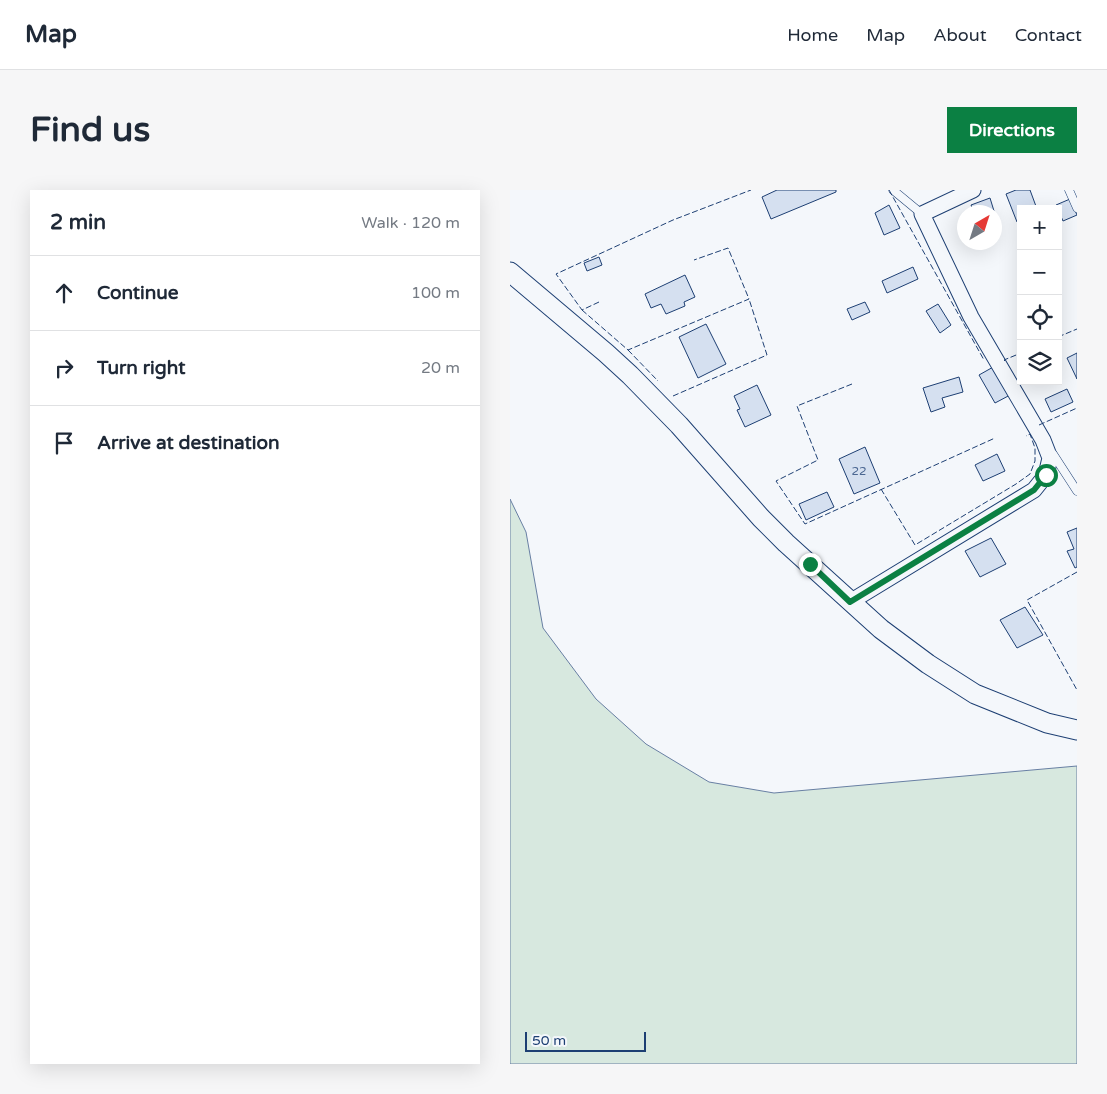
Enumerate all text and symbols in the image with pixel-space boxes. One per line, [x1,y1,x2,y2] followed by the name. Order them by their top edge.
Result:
[25,20,77,49] text: Map
[787,24,838,46] text: Home
[866,24,905,46] text: Map
[933,24,987,46] text: About
[1015,24,1082,46] text: Contact
[947,107,1077,153] button: Directions
[30,109,150,151] text: Find us
[957,205,1002,250] north arrow
[1017,205,1062,385] map controls
[1017,205,1062,250] button: +
[50,210,106,235] text: 2 min
[361,213,460,233] text: Walk · 120 m
[1017,250,1062,295] button: −
[50,279,78,307] icon: ahead
[97,282,179,304] text: Continue
[411,283,460,303] text: 100 m
[1017,295,1062,340] button: locate
[1017,340,1062,385] button: layers
[50,354,78,382] icon: right
[97,357,185,379] text: Turn right
[421,358,460,378] text: 20 m
[50,429,78,457] icon: arrive
[97,432,280,454] text: Arrive at destination
[851,464,867,478] house number: 22
[1035,464,1058,487] route start
[799,553,822,576] route end
[525,1029,646,1052] scale bar
[532,1032,566,1049] text: 50 m

